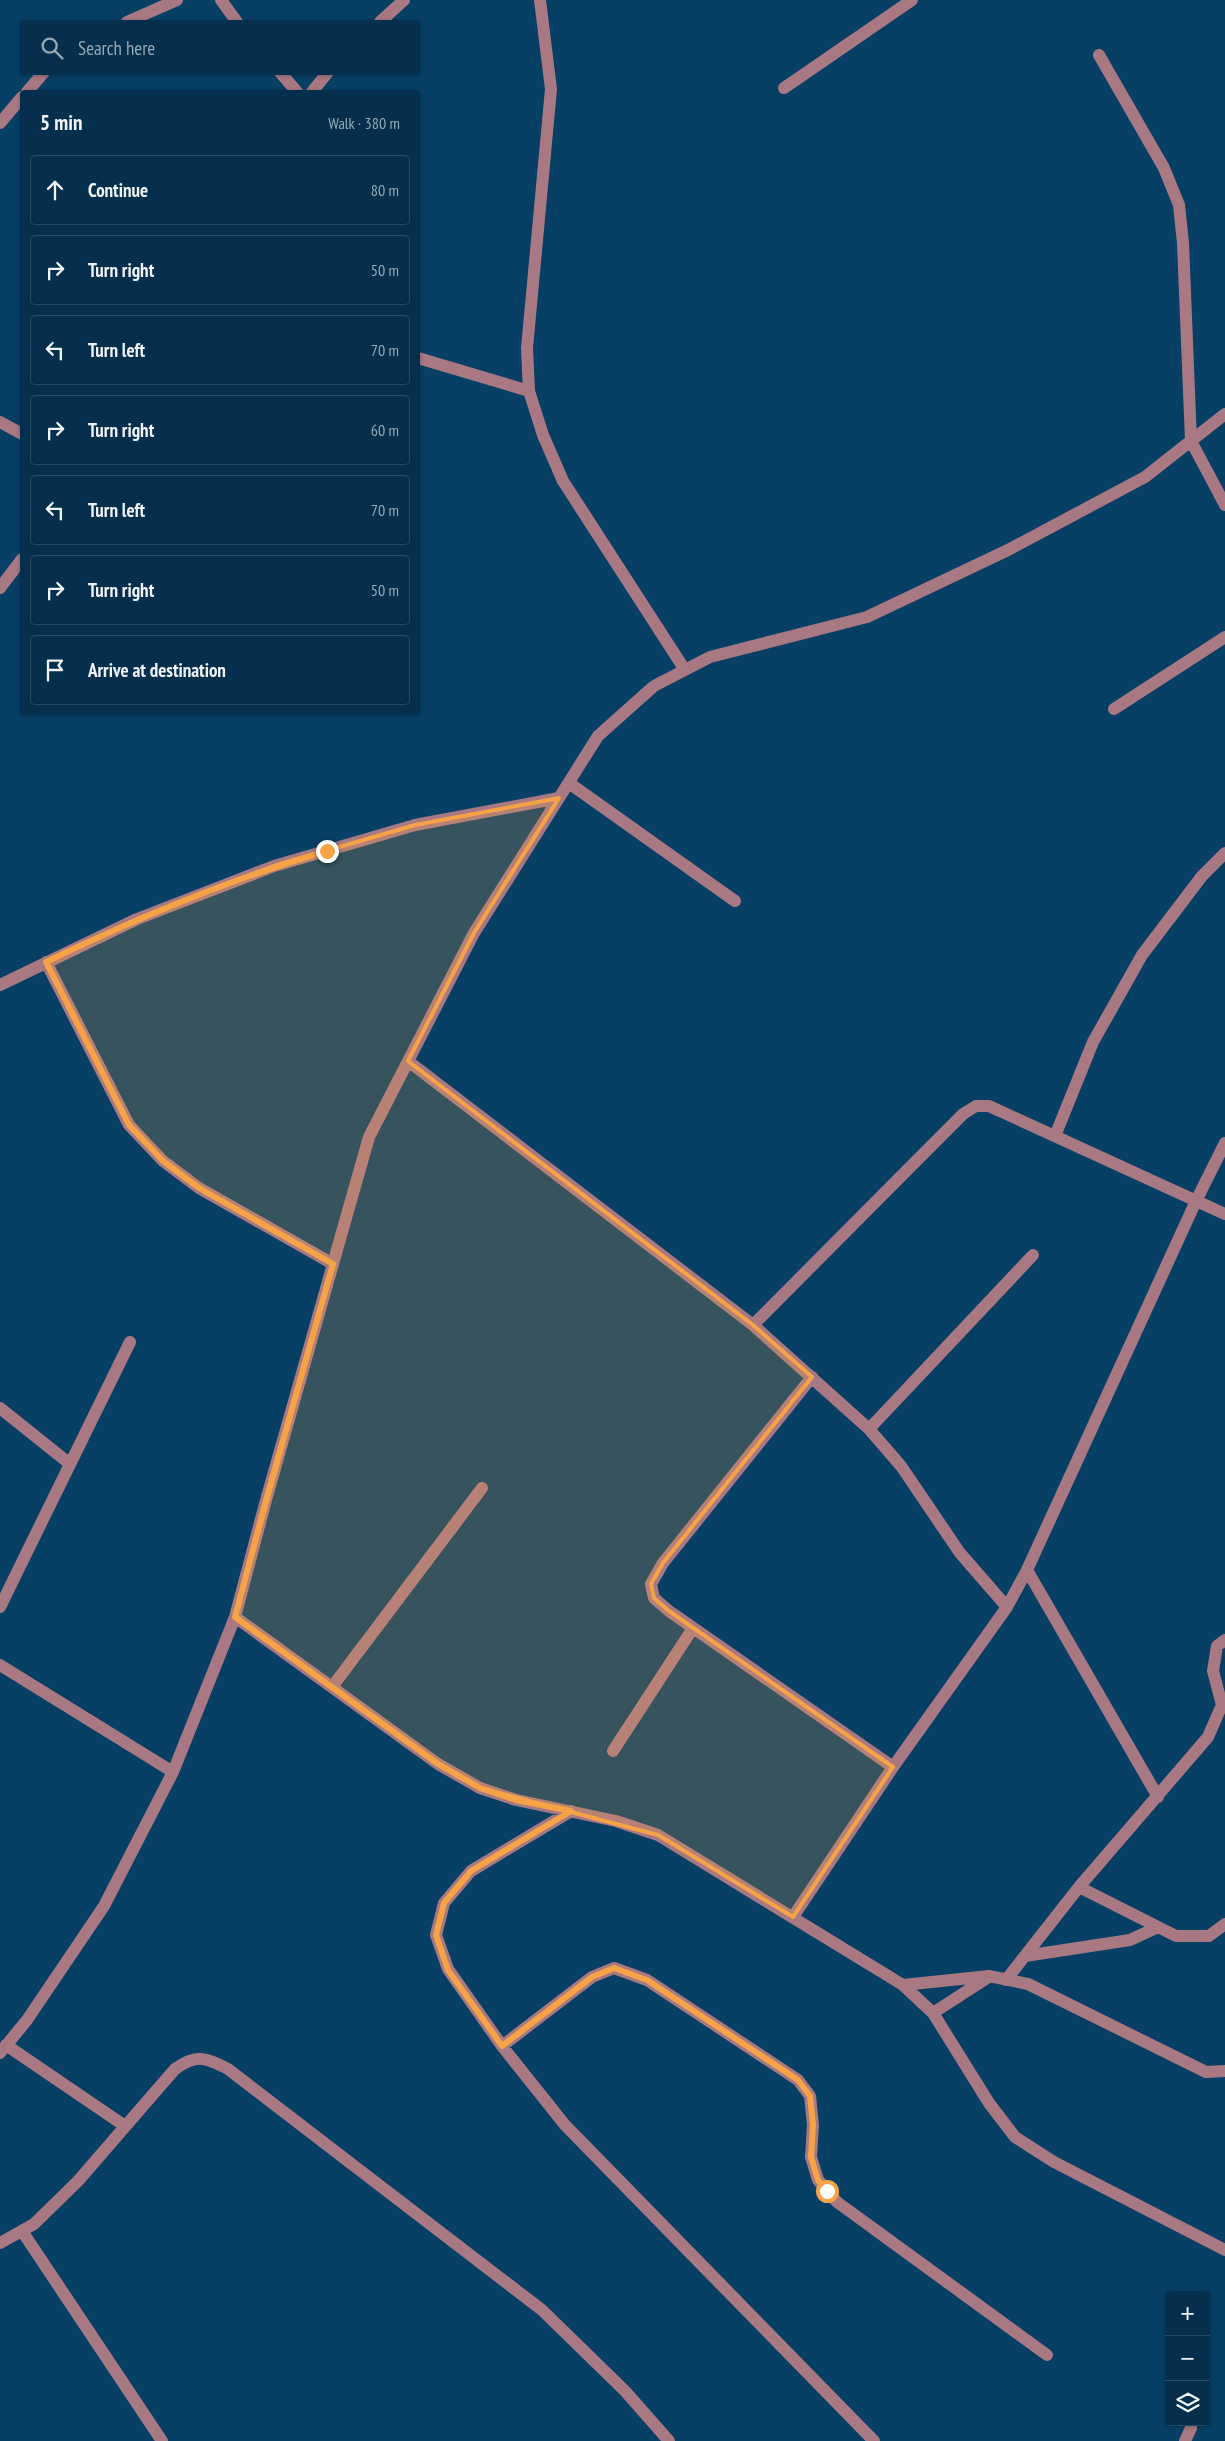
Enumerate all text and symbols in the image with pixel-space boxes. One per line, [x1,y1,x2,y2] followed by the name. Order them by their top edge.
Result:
[20,20,420,75] search box
[38,34,66,62] icon: search
[78,36,155,60] text: Search here
[40,109,82,136] text: 5 min
[328,113,400,133] text: Walk · 380 m
[41,176,69,204] icon: ahead
[88,178,148,202] text: Continue
[371,180,399,200] text: 80 m
[41,256,69,284] icon: right
[88,258,154,282] text: Turn right
[371,260,399,280] text: 50 m
[41,336,69,364] icon: left
[88,338,145,362] text: Turn left
[371,340,399,360] text: 70 m
[41,416,69,444] icon: right
[88,418,154,442] text: Turn right
[371,420,399,440] text: 60 m
[41,496,69,524] icon: left
[88,498,145,522] text: Turn left
[371,500,399,520] text: 70 m
[41,576,69,604] icon: right
[88,578,154,602] text: Turn right
[371,580,399,600] text: 50 m
[41,656,69,684] icon: arrive
[88,658,226,682] text: Arrive at destination
[316,840,339,863] route end
[816,2180,839,2203] route start
[1165,2291,1210,2426] map controls
[1165,2291,1210,2336] button: +
[1165,2336,1210,2381] button: −
[1165,2381,1210,2426] button: layers

